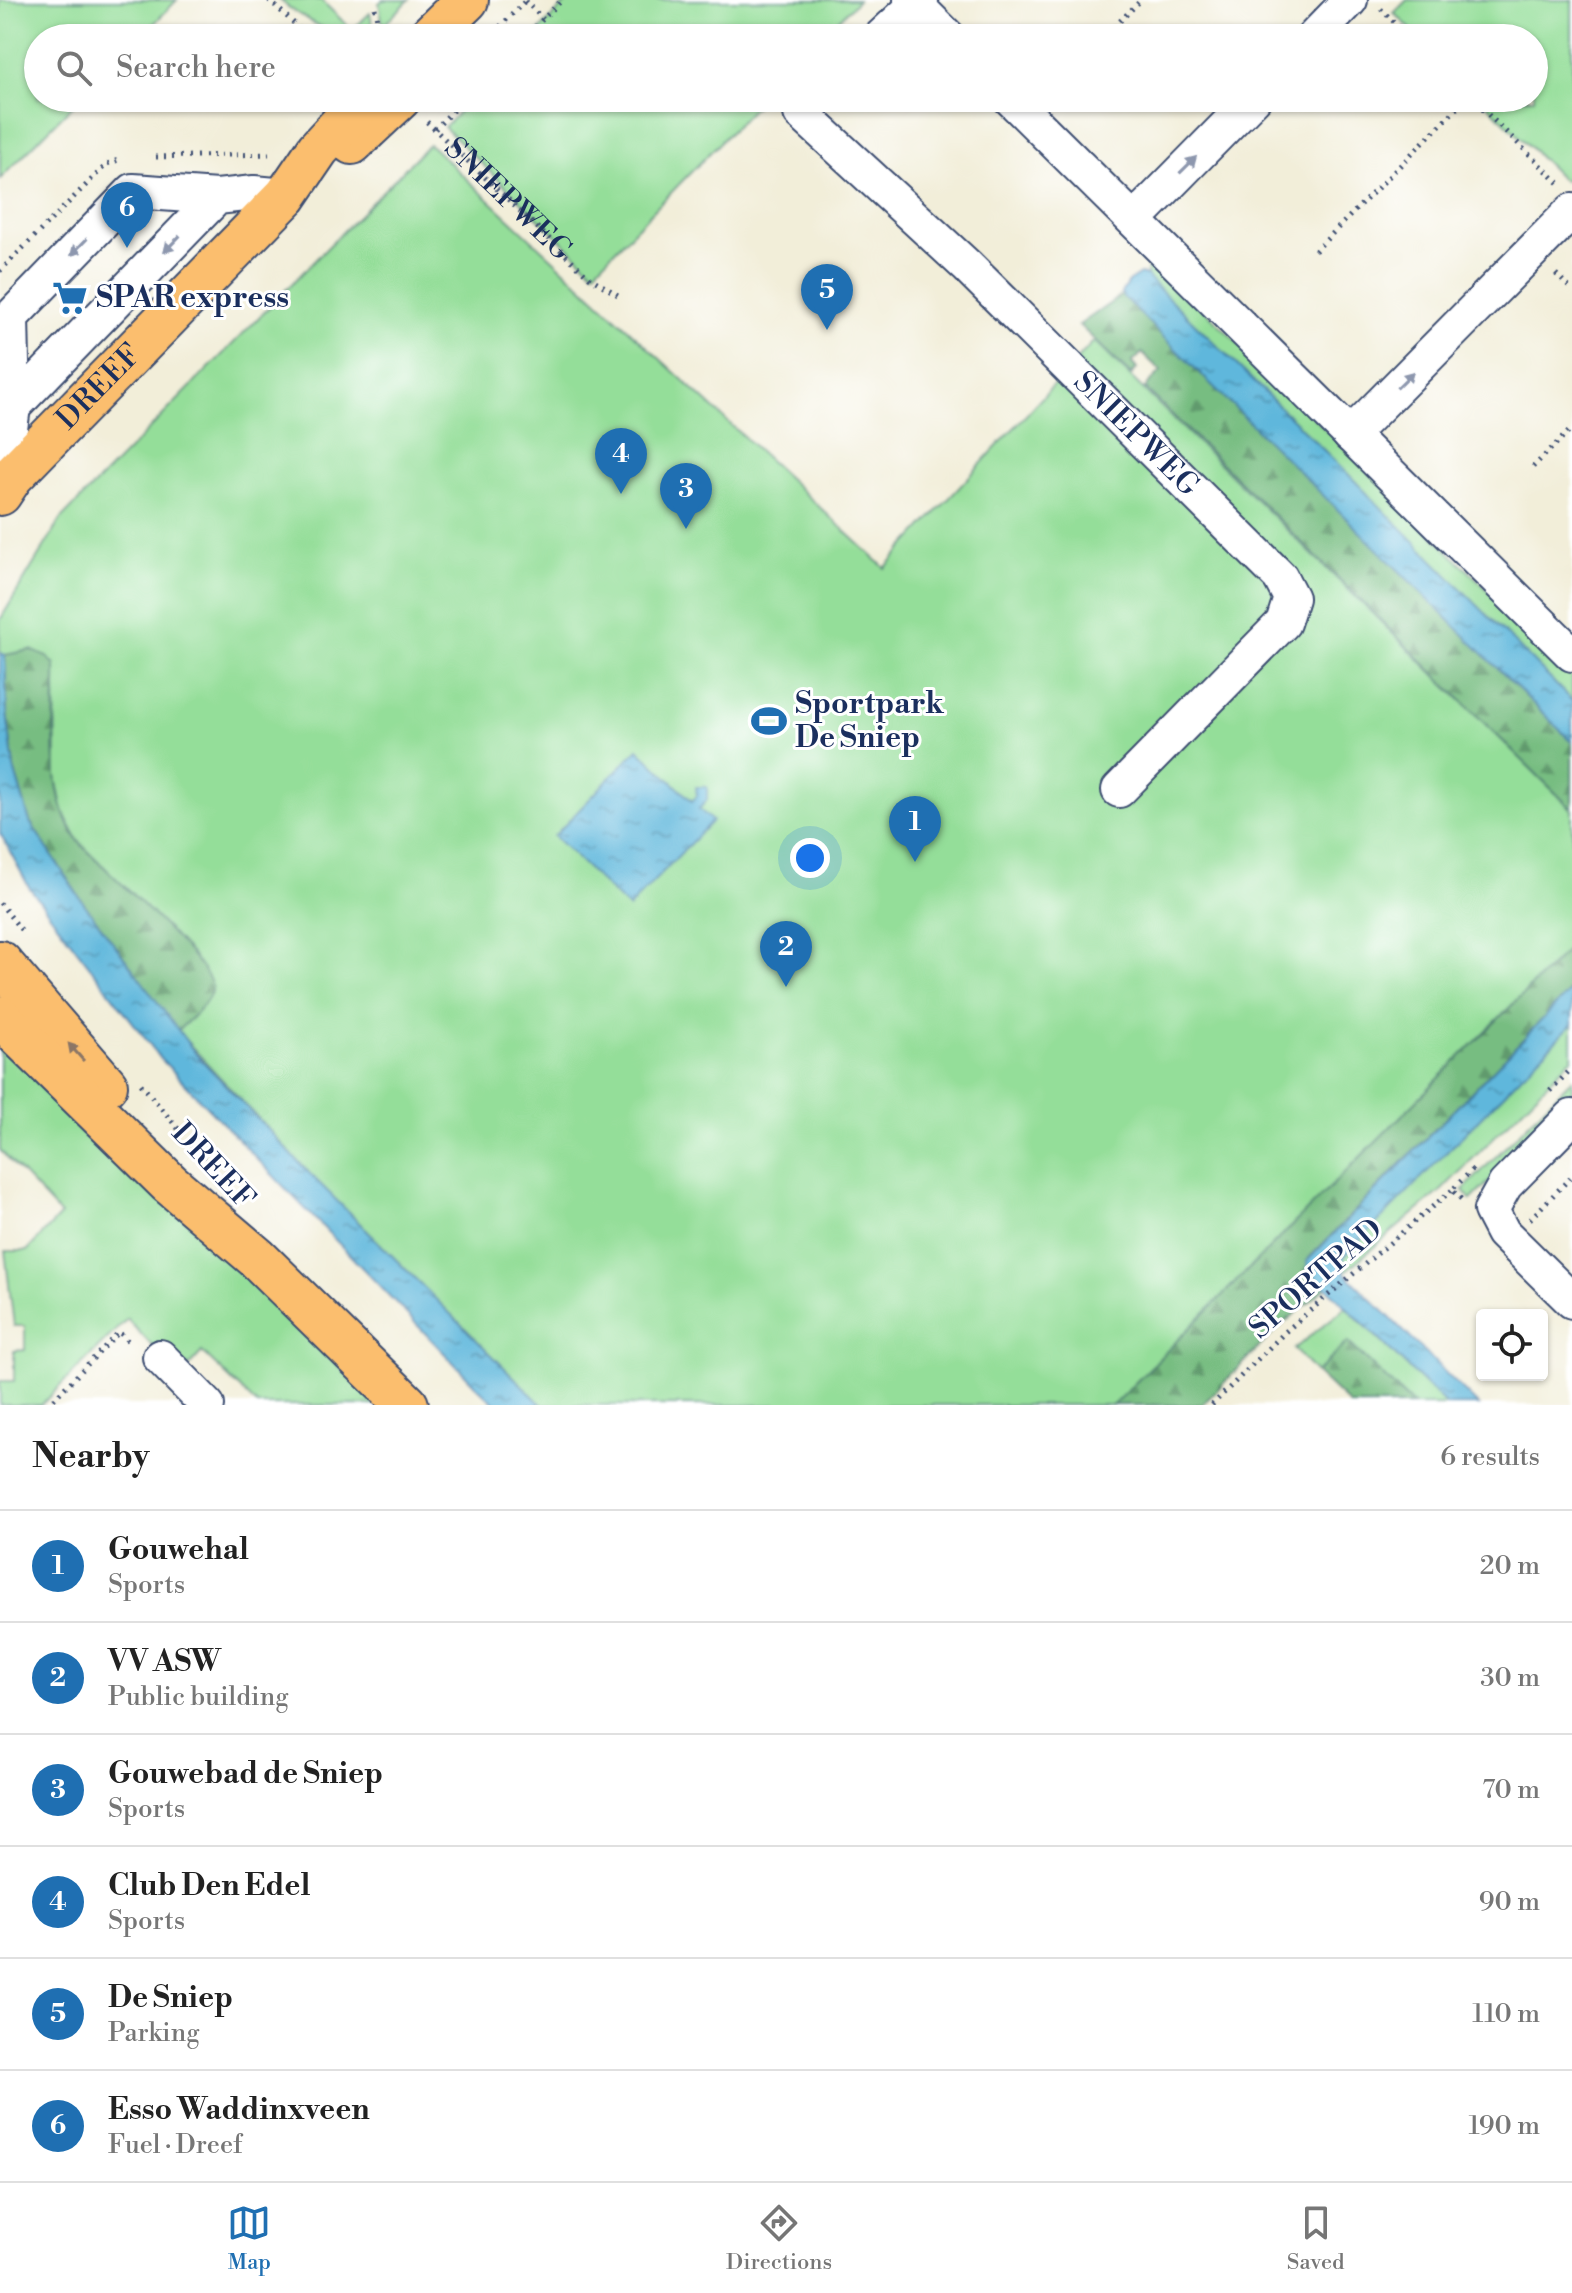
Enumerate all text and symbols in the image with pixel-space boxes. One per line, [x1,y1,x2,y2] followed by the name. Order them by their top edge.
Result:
[24,24,1548,112] search box
[52,46,96,90] icon: search
[116,49,276,87] text: Search here
[436,130,580,269] street label: SNIEPWEG
[1179,156,1197,175] one-way arrow
[101,182,153,248] pin: 6
[163,234,181,253] one-way arrow
[70,237,89,256] one-way arrow
[801,264,853,330] pin: 5
[51,279,89,317] supermarket icon: SPAR express
[96,279,289,317] place label: SPAR express
[49,336,149,438] street label: DREEF
[1065,363,1207,505] street label: SNIEPWEG
[1395,371,1414,390] one-way arrow
[595,428,647,494] pin: 4
[660,463,712,529] pin: 3
[795,685,944,757] place label: Sportpark De Sniep
[750,702,788,740] sports icon: Sportpark De Sniep
[889,796,941,862] pin: 1
[790,838,830,878] your location
[760,921,812,987] pin: 2
[68,1042,85,1062] one-way arrow
[163,1115,263,1217] street label: DREEF
[1241,1211,1391,1347] street label: SPORTPAD
[1476,1309,1548,1381] map controls
[1476,1309,1548,1381] button: locate
[32,1436,150,1478] text: Nearby
[1440,1441,1540,1473] text: 6 results
[108,1531,249,1569] text: Gouwehal
[52,1550,64,1582] text: 1
[1480,1550,1540,1582] text: 20 m
[108,1569,185,1601] text: Sports
[108,1643,221,1681] text: VV ASW
[50,1662,66,1694] text: 2
[1480,1662,1540,1694] text: 30 m
[108,1681,289,1713] text: Public building
[108,1755,383,1793] text: Gouwebad de Sniep
[50,1774,66,1806] text: 3
[1482,1774,1540,1806] text: 70 m
[108,1793,185,1825] text: Sports
[108,1867,310,1905] text: Club Den Edel
[49,1886,67,1918] text: 4
[1479,1886,1540,1918] text: 90 m
[108,1905,185,1937] text: Sports
[108,1979,233,2017] text: De Sniep
[50,1998,66,2030] text: 5
[1472,1998,1540,2030] text: 110 m
[108,2017,200,2049] text: Parking
[108,2091,370,2129] text: Esso Waddinxveen
[50,2110,66,2142] text: 6
[1469,2110,1540,2142] text: 190 m
[108,2129,242,2161] text: Fuel · Dreef
[227,2201,271,2276] tab: Map
[726,2201,832,2276] tab: Directions
[1287,2201,1345,2276] tab: Saved

